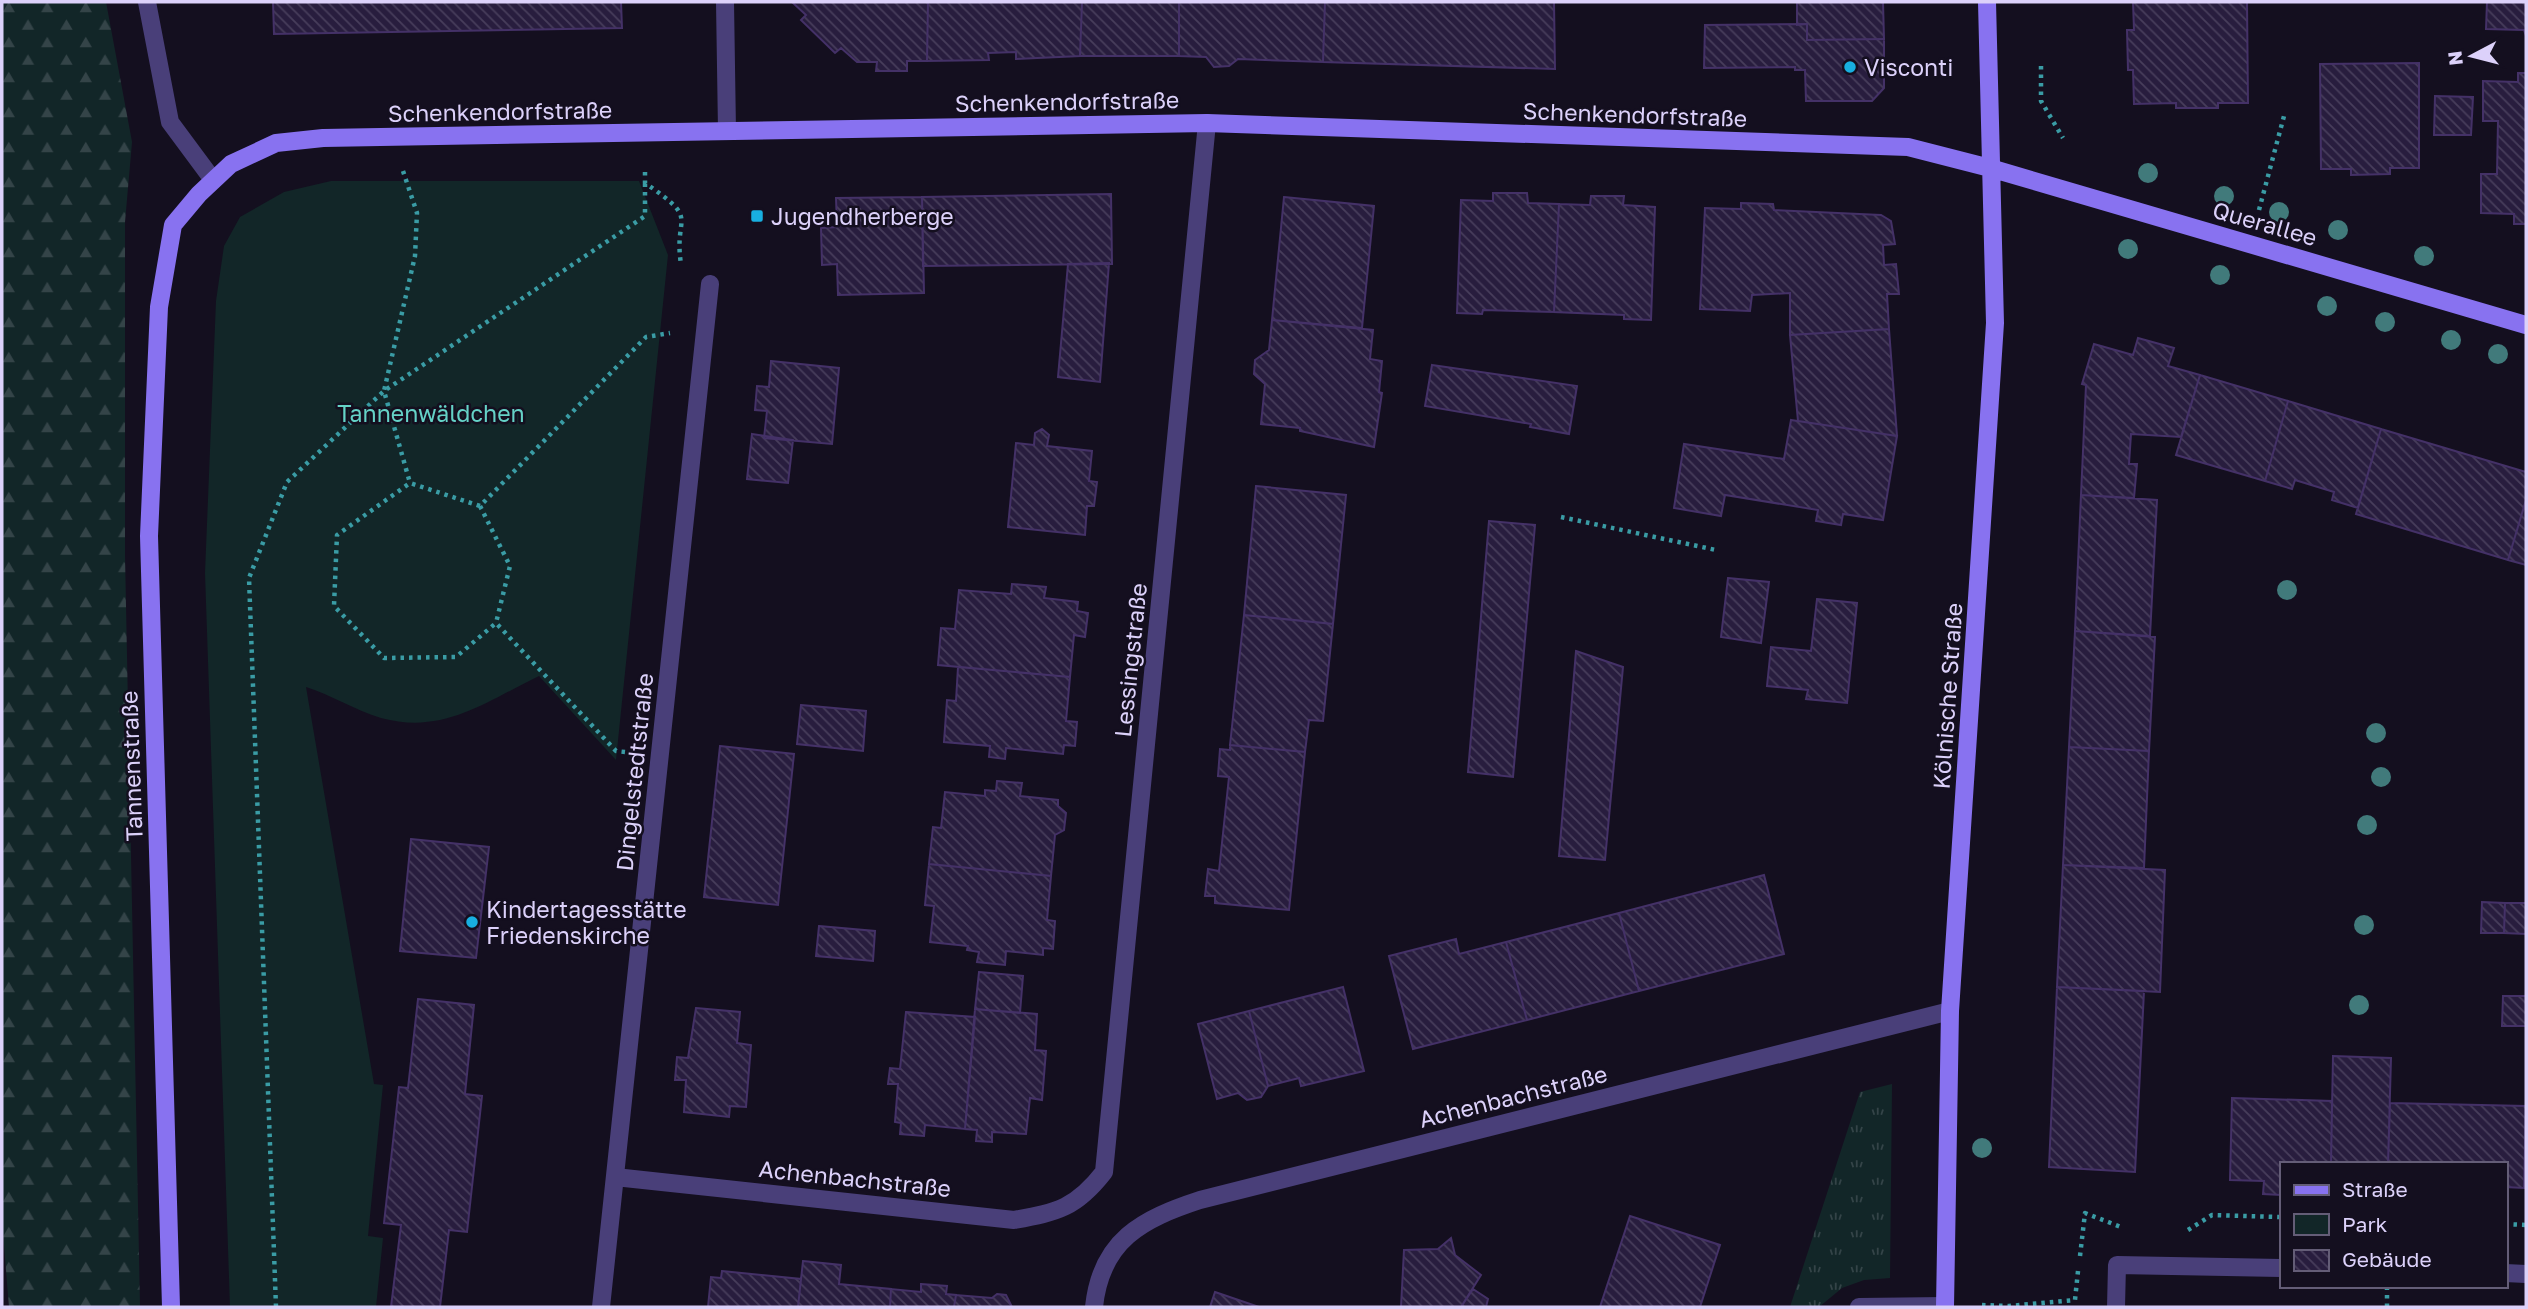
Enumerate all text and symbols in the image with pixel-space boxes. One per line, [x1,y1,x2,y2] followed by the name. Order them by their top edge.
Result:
[2437,21,2507,91] north arrow
[2442,50,2467,67] text: N
[1864,53,1953,81] place label: Visconti
[1842,59,1858,75] marker: Visconti
[955,85,1179,117] street label: Schenkendorfstraße
[388,95,612,127] street label: Schenkendorfstraße
[1522,96,1748,132] street label: Schenkendorfstraße
[2210,195,2320,251] street label: Querallee
[771,202,954,230] place label: Jugendherberge
[749,208,765,224] marker: Jugendherberge
[337,399,525,427] park label: Tannenwäldchen
[1108,582,1152,738] street label: Lessingstraße
[1927,602,1967,790] street label: Kölnische Straße
[610,672,658,872] street label: Dingelstedtstraße
[114,690,148,842] street label: Tannenstraße
[486,895,687,949] place label: Kindertagesstätte Friedenskirche
[464,914,480,930] marker: Kindertagesstätte Friedenskirche
[1416,1059,1610,1133] street label: Achenbachstraße
[758,1154,952,1202] street label: Achenbachstraße
[2280,1162,2507,1288] legend
[2342,1176,2408,1202] text: Straße
[2342,1211,2388,1237] text: Park
[2342,1246,2432,1272] text: Gebäude

